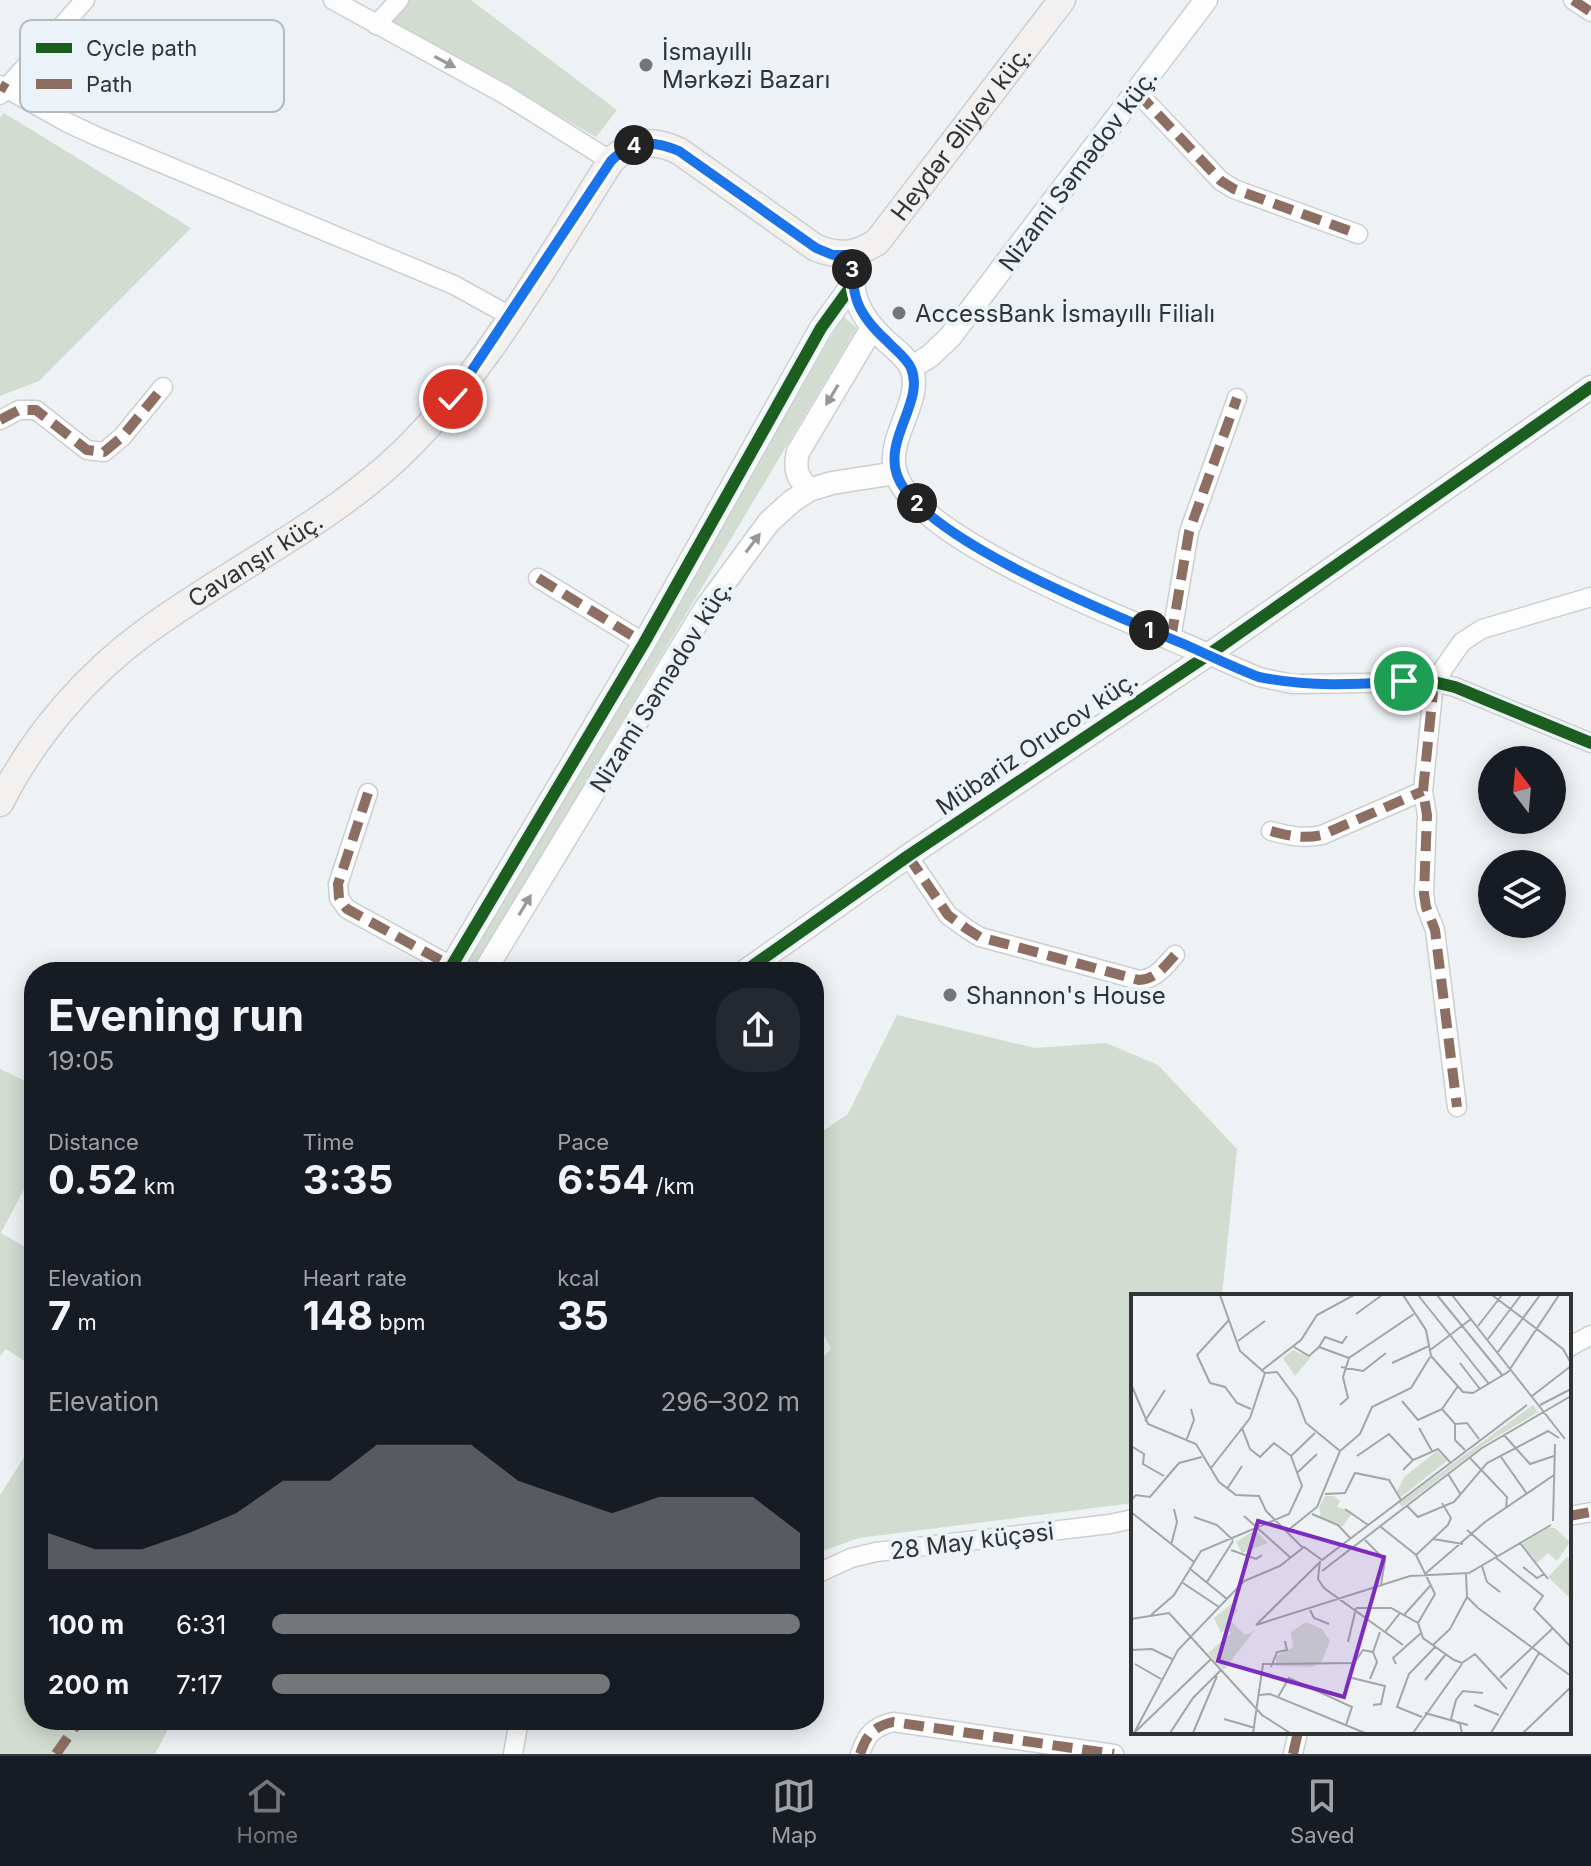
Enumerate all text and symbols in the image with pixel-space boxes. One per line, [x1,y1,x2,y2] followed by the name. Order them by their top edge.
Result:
[20,20,284,112] legend
[86,35,197,61] text: Cycle path
[662,37,830,94] place label: İsmayıllı Mərkəzi Bazarı
[884,39,1037,226] street label: Heydər Əliyev küç.
[433,55,456,68] one-way arrow
[637,56,655,74] marker: İsmayıllı Mərkəzi Bazarı
[993,63,1163,277] street label: Nizami Səmədov küç.
[86,71,133,97] text: Path
[614,125,654,165] pin: 4
[627,132,641,158] text: 4
[832,249,872,289] pin: 3
[845,256,859,282] text: 3
[915,299,1215,328] place label: AccessBank İsmayıllı Filialı
[890,304,908,322] marker: AccessBank İsmayıllı Filialı
[419,365,487,433] pin
[431,377,475,421] icon: check
[825,384,839,406] one-way arrow
[897,483,937,523] pin: 2
[910,490,924,516] text: 2
[182,506,328,613] street label: Cavanşır küç.
[745,533,760,554] one-way arrow
[584,574,738,798] street label: Nizami Səmədov küç.
[1129,610,1169,650] pin: 1
[1144,617,1154,643] text: 1
[1370,647,1438,715] pin
[1382,659,1426,703] icon: arrive
[931,665,1143,821] street label: Mübariz Orucov küç.
[1478,746,1566,834] north arrow
[1478,746,1566,938] map controls
[1478,850,1566,938] button: layers
[518,894,532,916] one-way arrow
[966,981,1166,1010] place label: Shannon's House
[941,986,959,1004] marker: Shannon's House
[48,988,304,1042] text: Evening run
[716,988,800,1072] button: share
[48,1045,114,1076] text: 19:05
[48,1129,139,1155] text: Distance
[303,1129,354,1155] text: Time
[557,1129,609,1155] text: Pace
[48,1155,138,1204] text: 0.52
[303,1155,393,1204] text: 3:35
[557,1155,649,1204] text: 6:54
[138,1173,175,1199] text: km
[649,1173,695,1199] text: /km
[48,1265,142,1291] text: Elevation
[303,1265,407,1291] text: Heart rate
[557,1265,599,1291] text: kcal
[48,1291,71,1340] text: 7
[303,1291,373,1340] text: 148
[557,1291,609,1340] text: 35
[1131,1294,1571,1734] inset map
[71,1309,97,1335] text: m
[373,1309,425,1335] text: bpm
[48,1386,159,1417] text: Elevation
[660,1386,800,1417] text: 296–302 m
[888,1517,1056,1565] street label: 28 May küçəsi
[48,1609,124,1640] text: 100 m
[176,1609,226,1640] text: 6:31
[48,1669,129,1700] text: 200 m
[176,1669,223,1700] text: 7:17
[237,1774,298,1848] tab: Home
[771,1774,817,1848] tab: Map
[1290,1774,1354,1848] tab: Saved

